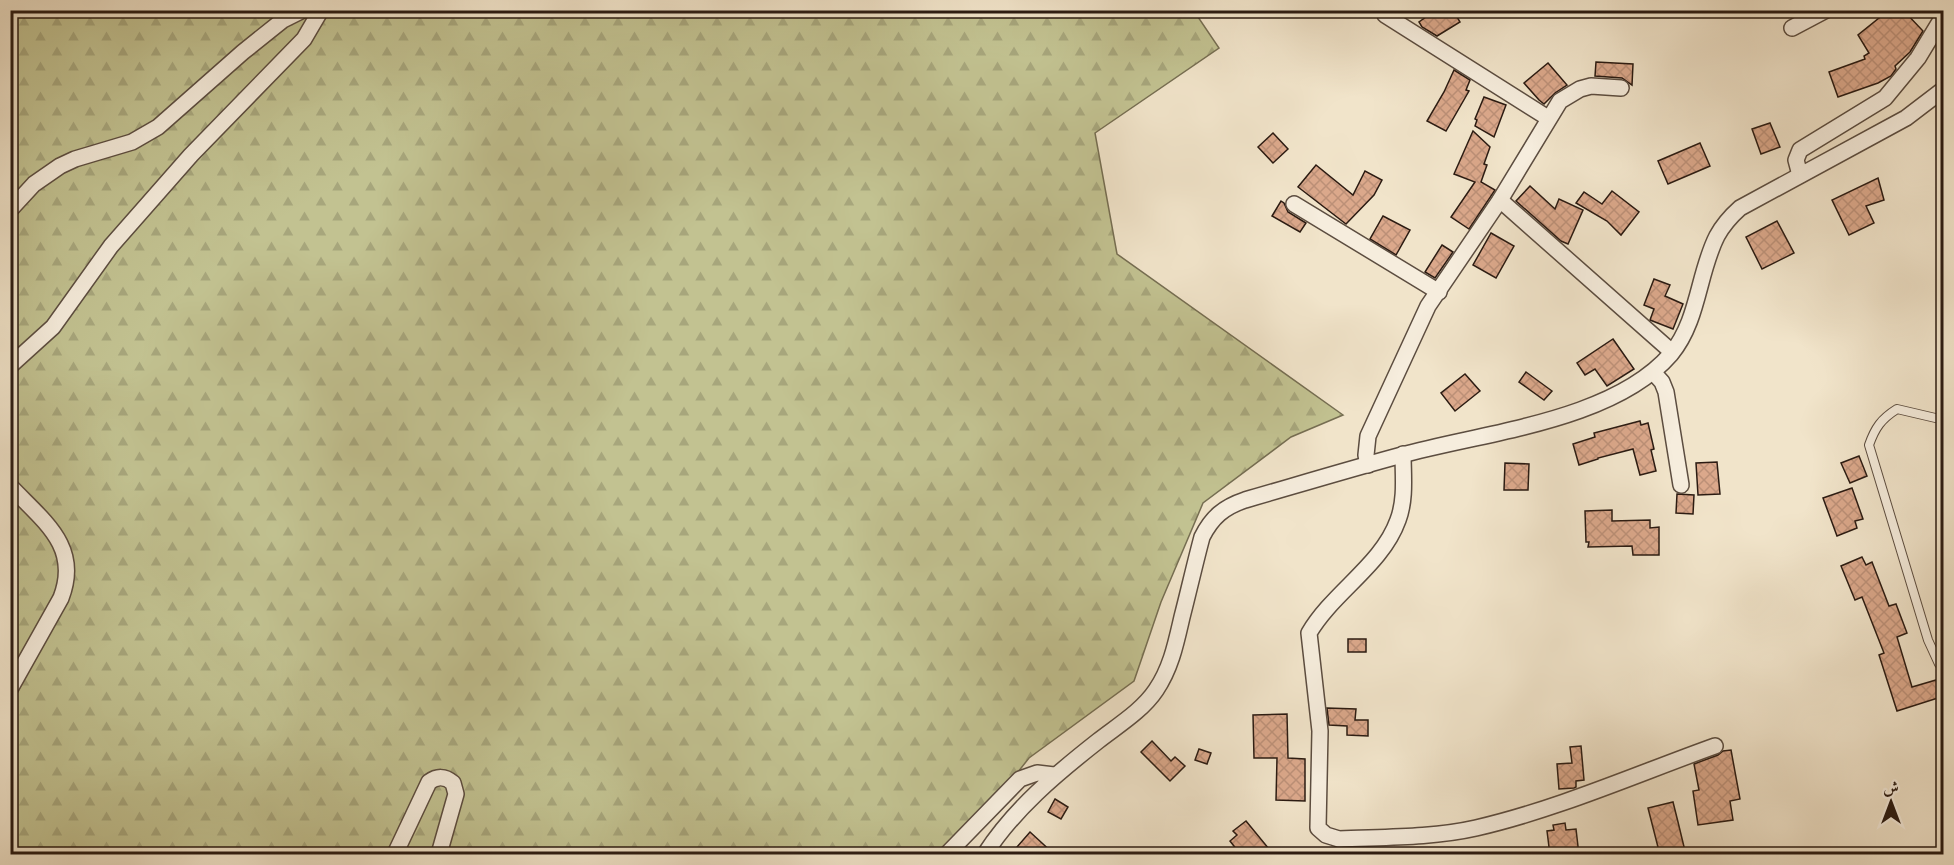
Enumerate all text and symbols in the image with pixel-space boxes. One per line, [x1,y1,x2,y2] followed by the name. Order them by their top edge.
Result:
[1861,772,1921,832] north arrow
[1883,775,1899,799] text: ش

